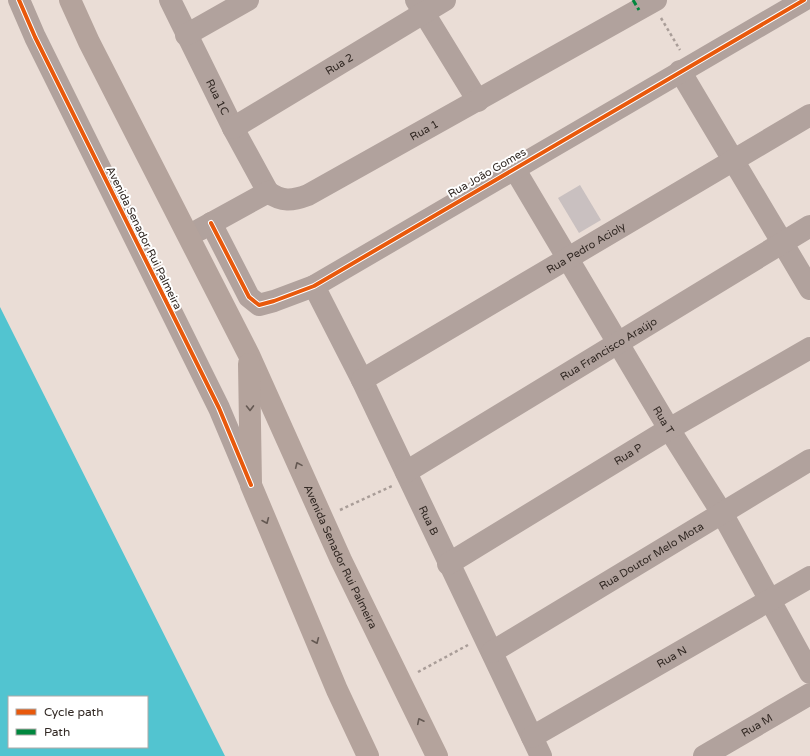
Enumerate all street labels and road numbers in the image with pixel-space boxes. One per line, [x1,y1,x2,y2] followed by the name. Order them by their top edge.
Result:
[323,50,356,77] street label: Rua 2
[203,77,232,117] street label: Rua 1C
[407,117,440,143] street label: Rua 1
[446,145,528,201] street label: Rua João Gomes
[104,164,184,312] street label: Avenida Senador Rui Palmeira
[544,219,628,276] street label: Rua Pedro Acioly
[558,314,660,383] street label: Rua Francisco Araújo
[650,404,677,437] street label: Rua T
[611,440,645,468] street label: Rua P
[301,482,380,631] street label: Avenida Senador Rui Palmeira
[416,503,442,538] street label: Rua B
[597,519,706,592] street label: Rua Doutor Melo Mota
[654,643,689,670] street label: Rua N
[739,711,775,739] street label: Rua M

